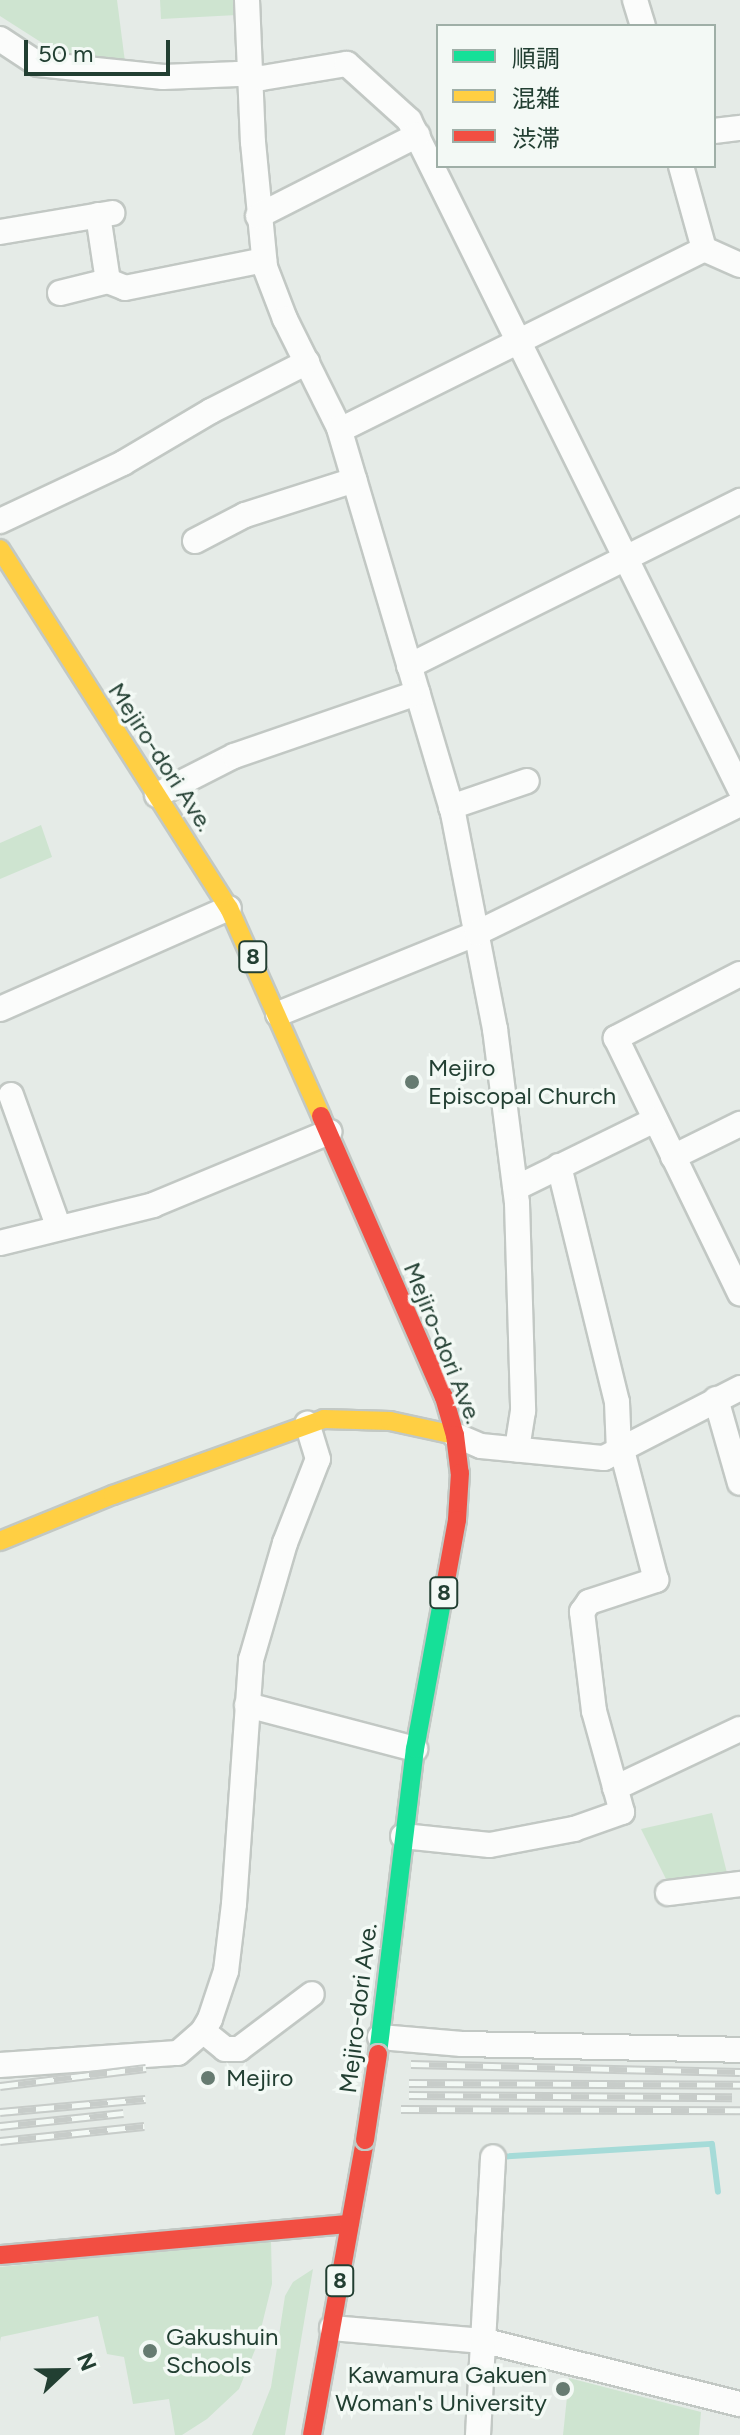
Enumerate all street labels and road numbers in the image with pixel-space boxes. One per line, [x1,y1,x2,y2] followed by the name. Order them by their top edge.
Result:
[102,677,220,837] street label: Mejiro-dori Ave.
[237,939,269,975] road number: 8
[398,1258,488,1428] street label: Mejiro-dori Ave.
[428,1575,460,1611] road number: 8
[333,1921,383,2095] street label: Mejiro-dori Ave.
[324,2263,356,2299] road number: 8

